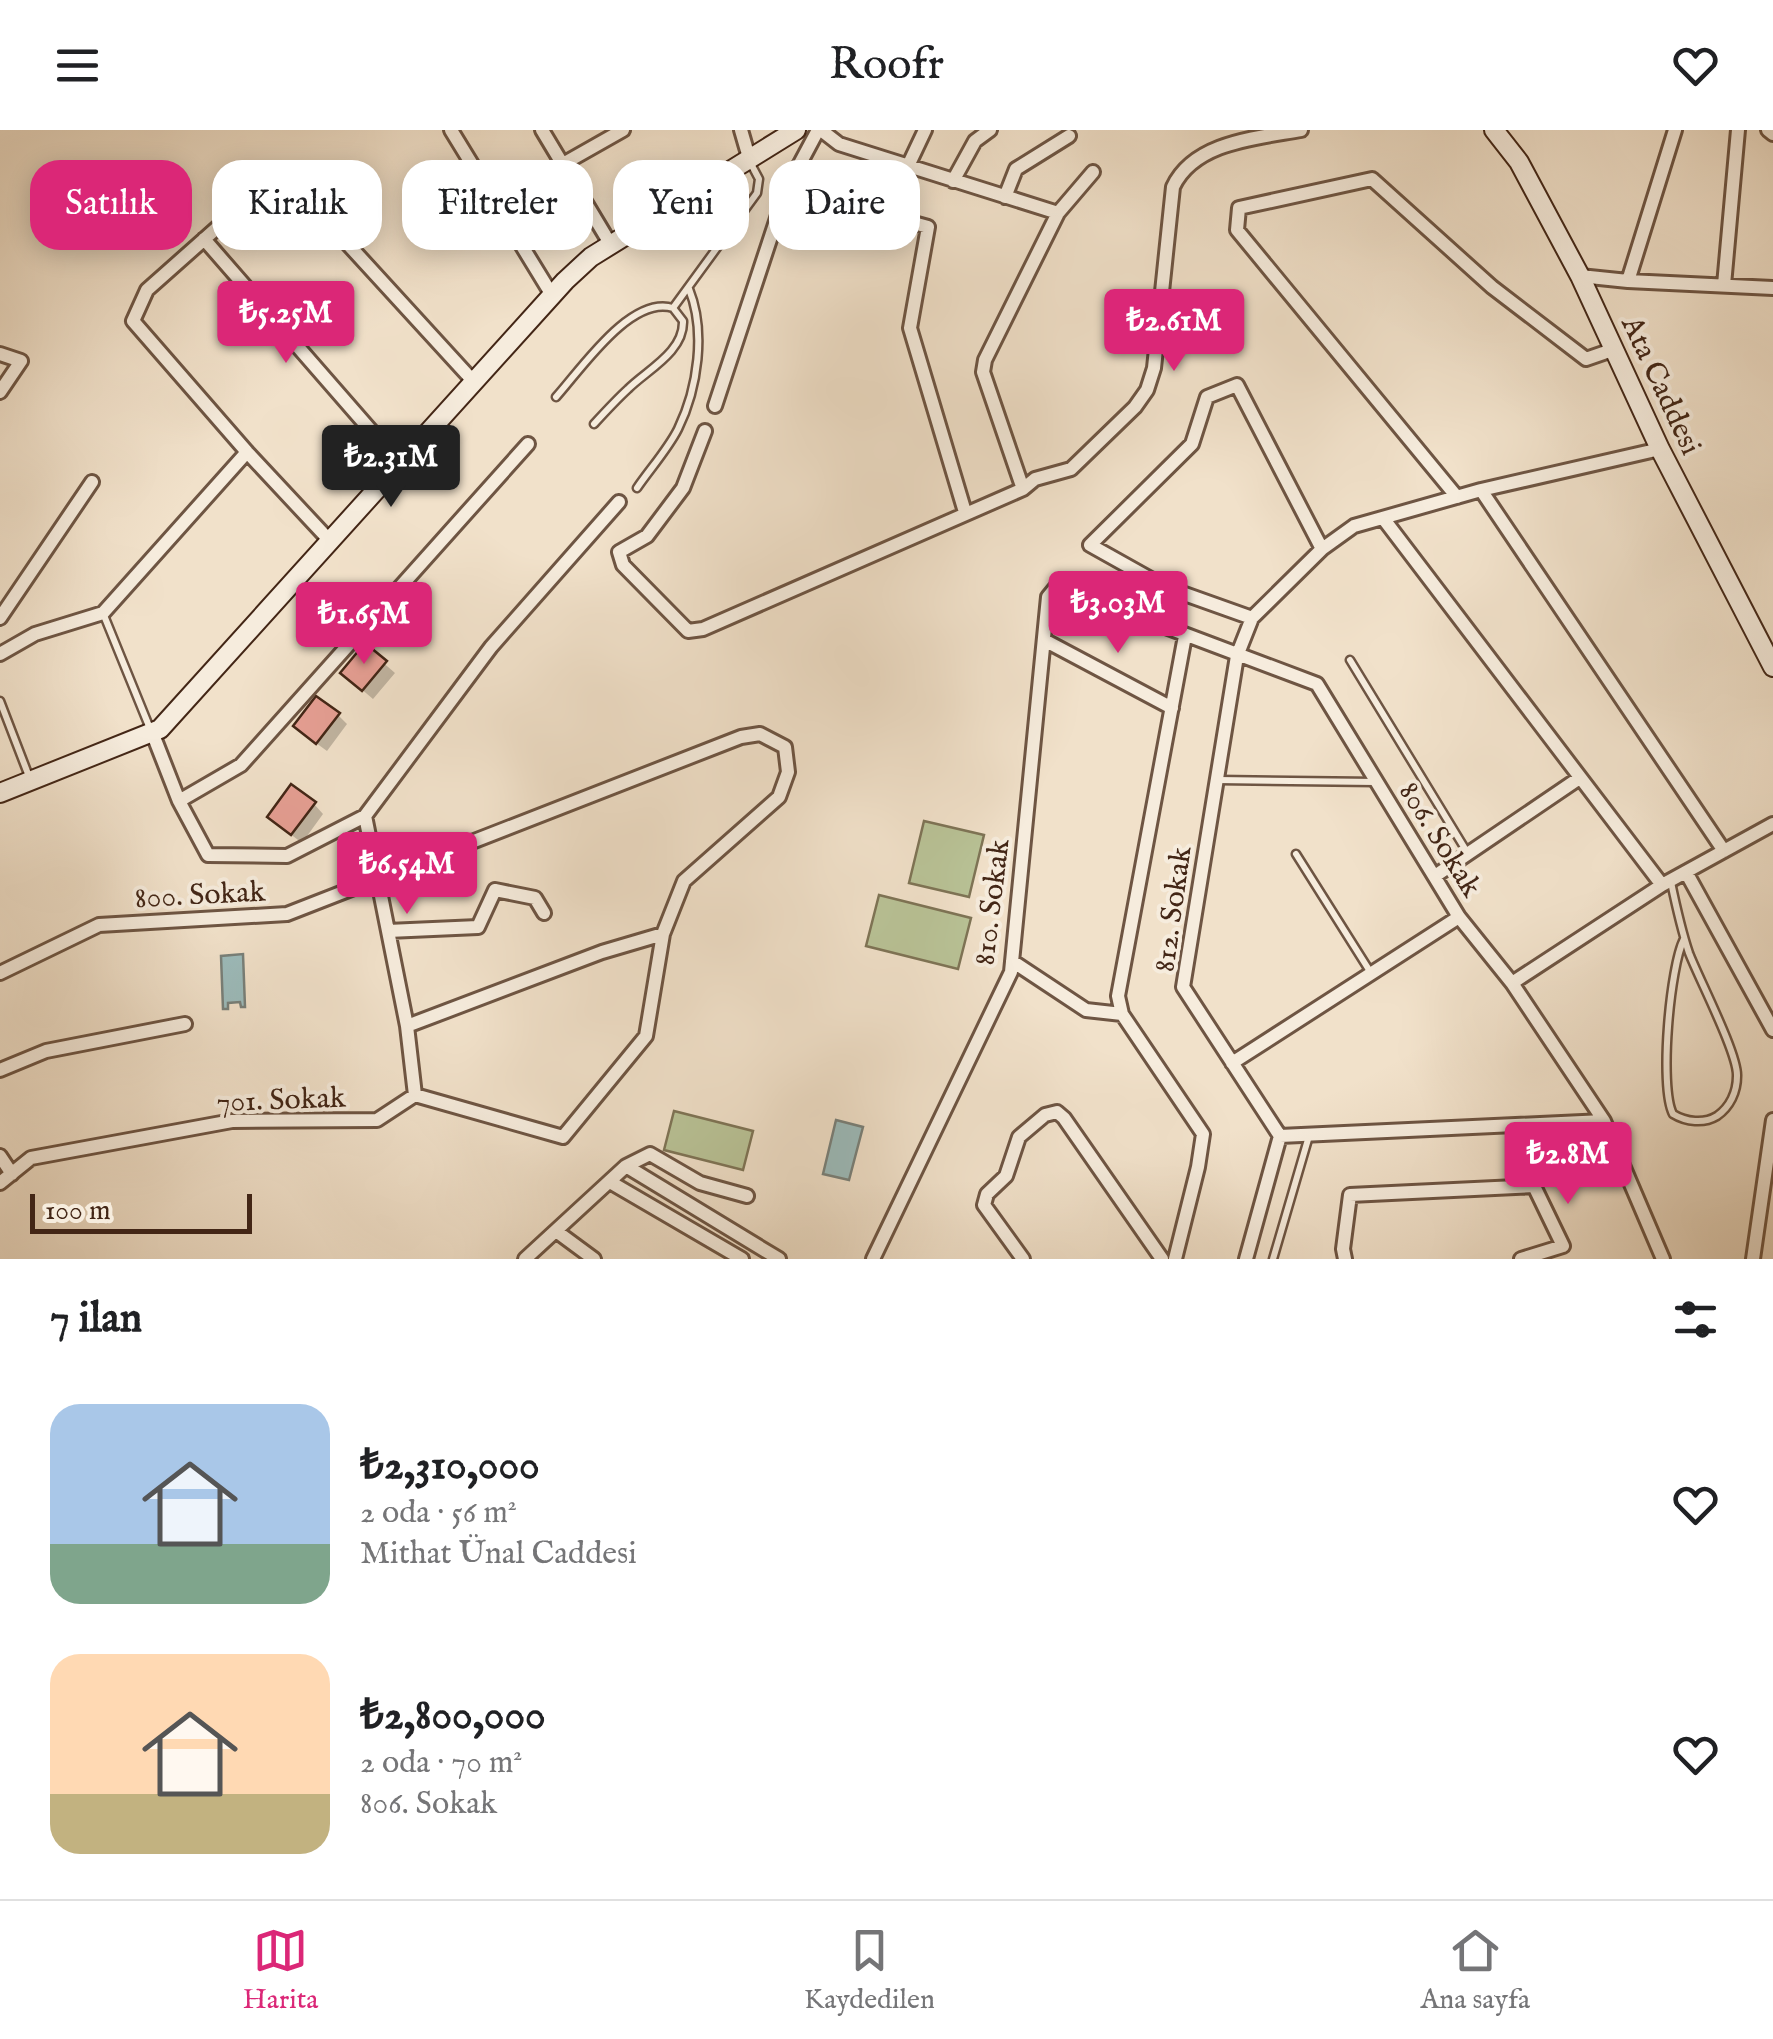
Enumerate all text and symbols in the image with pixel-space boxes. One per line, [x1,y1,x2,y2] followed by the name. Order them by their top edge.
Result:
[829,37,944,94] text: Roofr
[50,38,105,93] icon: menu
[1668,38,1723,93] icon: heart
[30,160,192,250] chip: Satılık
[212,160,382,250] chip: Kiralık
[402,160,593,250] chip: Filtreler
[613,160,749,250] chip: Yeni
[769,160,920,250] chip: Daire
[205,281,367,366] pin: ₺5.25M
[1093,289,1255,374] pin: ₺2.61M
[239,293,333,334] text: ₺5.25M
[1126,301,1222,342] text: ₺2.61M
[1611,309,1709,461] street label: Ata Caddesi
[310,425,472,510] pin: ₺2.31M
[344,437,438,478] text: ₺2.31M
[1037,571,1199,656] pin: ₺3.03M
[283,582,445,667] pin: ₺1.65M
[1071,583,1165,624] text: ₺3.03M
[318,594,410,635] text: ₺1.65M
[1389,775,1490,905] street label: 806. Sokak
[326,832,488,917] pin: ₺6.54M
[966,836,1020,968] street label: 810. Sokak
[1146,843,1202,975] street label: 812. Sokak
[359,844,455,885] text: ₺6.54M
[134,874,267,918] street label: 800. Sokak
[216,1080,347,1122] street label: 701. Sokak
[1498,1122,1638,1207] pin: ₺2.8M
[1527,1134,1609,1175] text: ₺2.8M
[30,1189,252,1234] scale bar
[45,1194,111,1229] text: 100 m
[1668,1292,1723,1347] icon: filters
[50,1293,142,1346] text: 7 ilan
[360,1440,540,1493] text: ₺2,310,000
[130,1444,250,1564] icon: home
[1668,1477,1723,1532] icon: heart
[360,1493,517,1534] text: 2 oda · 56 m²
[360,1534,637,1575] text: Mithat Ünal Caddesi
[360,1690,546,1743] text: ₺2,800,000
[130,1694,250,1814] icon: home
[1668,1727,1723,1782] icon: heart
[360,1743,522,1784] text: 2 oda · 70 m²
[360,1784,497,1825] text: 806. Sokak
[243,1923,318,2018] tab: Harita
[804,1923,935,2018] tab: Kaydedilen
[1420,1923,1530,2018] tab: Ana sayfa

